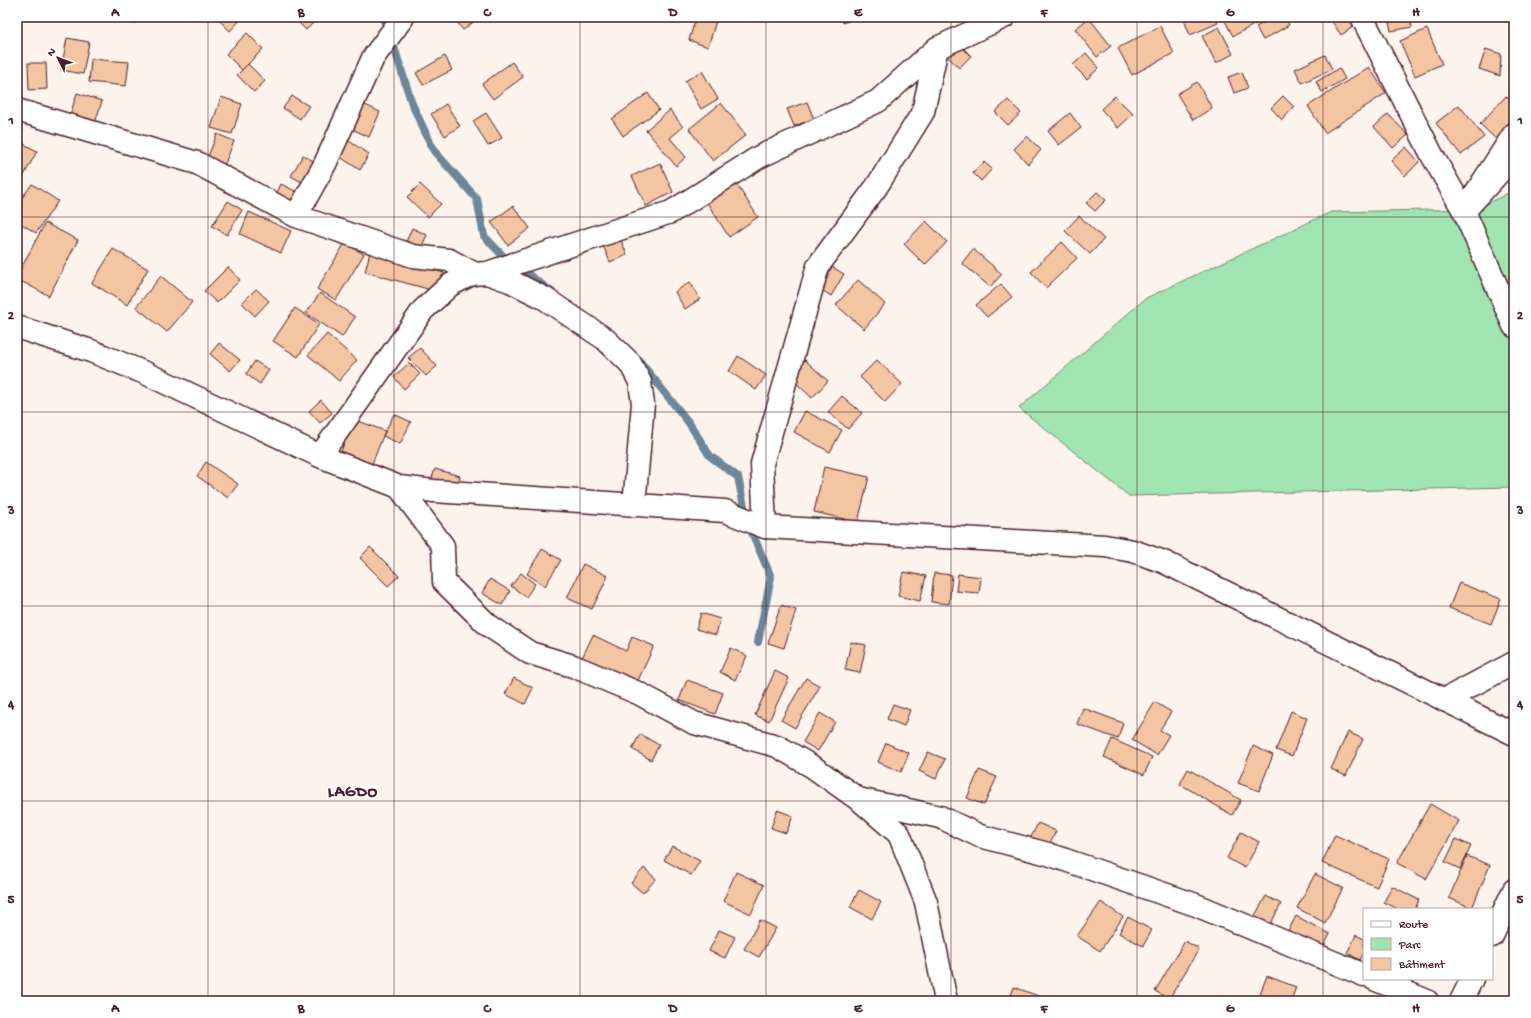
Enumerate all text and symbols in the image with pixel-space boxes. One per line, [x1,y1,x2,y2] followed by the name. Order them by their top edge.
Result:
[110,6,120,21] text: A
[297,6,306,21] text: B
[482,6,492,21] text: C
[668,6,678,21] text: D
[854,6,863,21] text: E
[1040,6,1049,21] text: F
[1226,6,1235,21] text: G
[1412,6,1420,21] text: H
[38,38,78,78] north arrow
[45,46,59,59] text: N
[7,114,14,129] text: 1
[1516,114,1523,129] text: 1
[8,309,15,324] text: 2
[1517,309,1524,324] text: 2
[7,504,15,519] text: 3
[1516,504,1524,519] text: 3
[7,698,15,713] text: 4
[1516,698,1524,713] text: 4
[328,784,378,803] district label: LAGDO
[8,893,15,908] text: 5
[1517,893,1524,908] text: 5
[1363,908,1493,980] legend
[1399,919,1429,933] text: Route
[1398,939,1422,953] text: Parc
[1398,959,1446,973] text: Bâtiment
[110,1002,120,1017] text: A
[297,1002,306,1017] text: B
[482,1002,492,1017] text: C
[668,1002,678,1017] text: D
[854,1002,863,1017] text: E
[1040,1002,1049,1017] text: F
[1226,1002,1235,1017] text: G
[1412,1002,1420,1017] text: H

